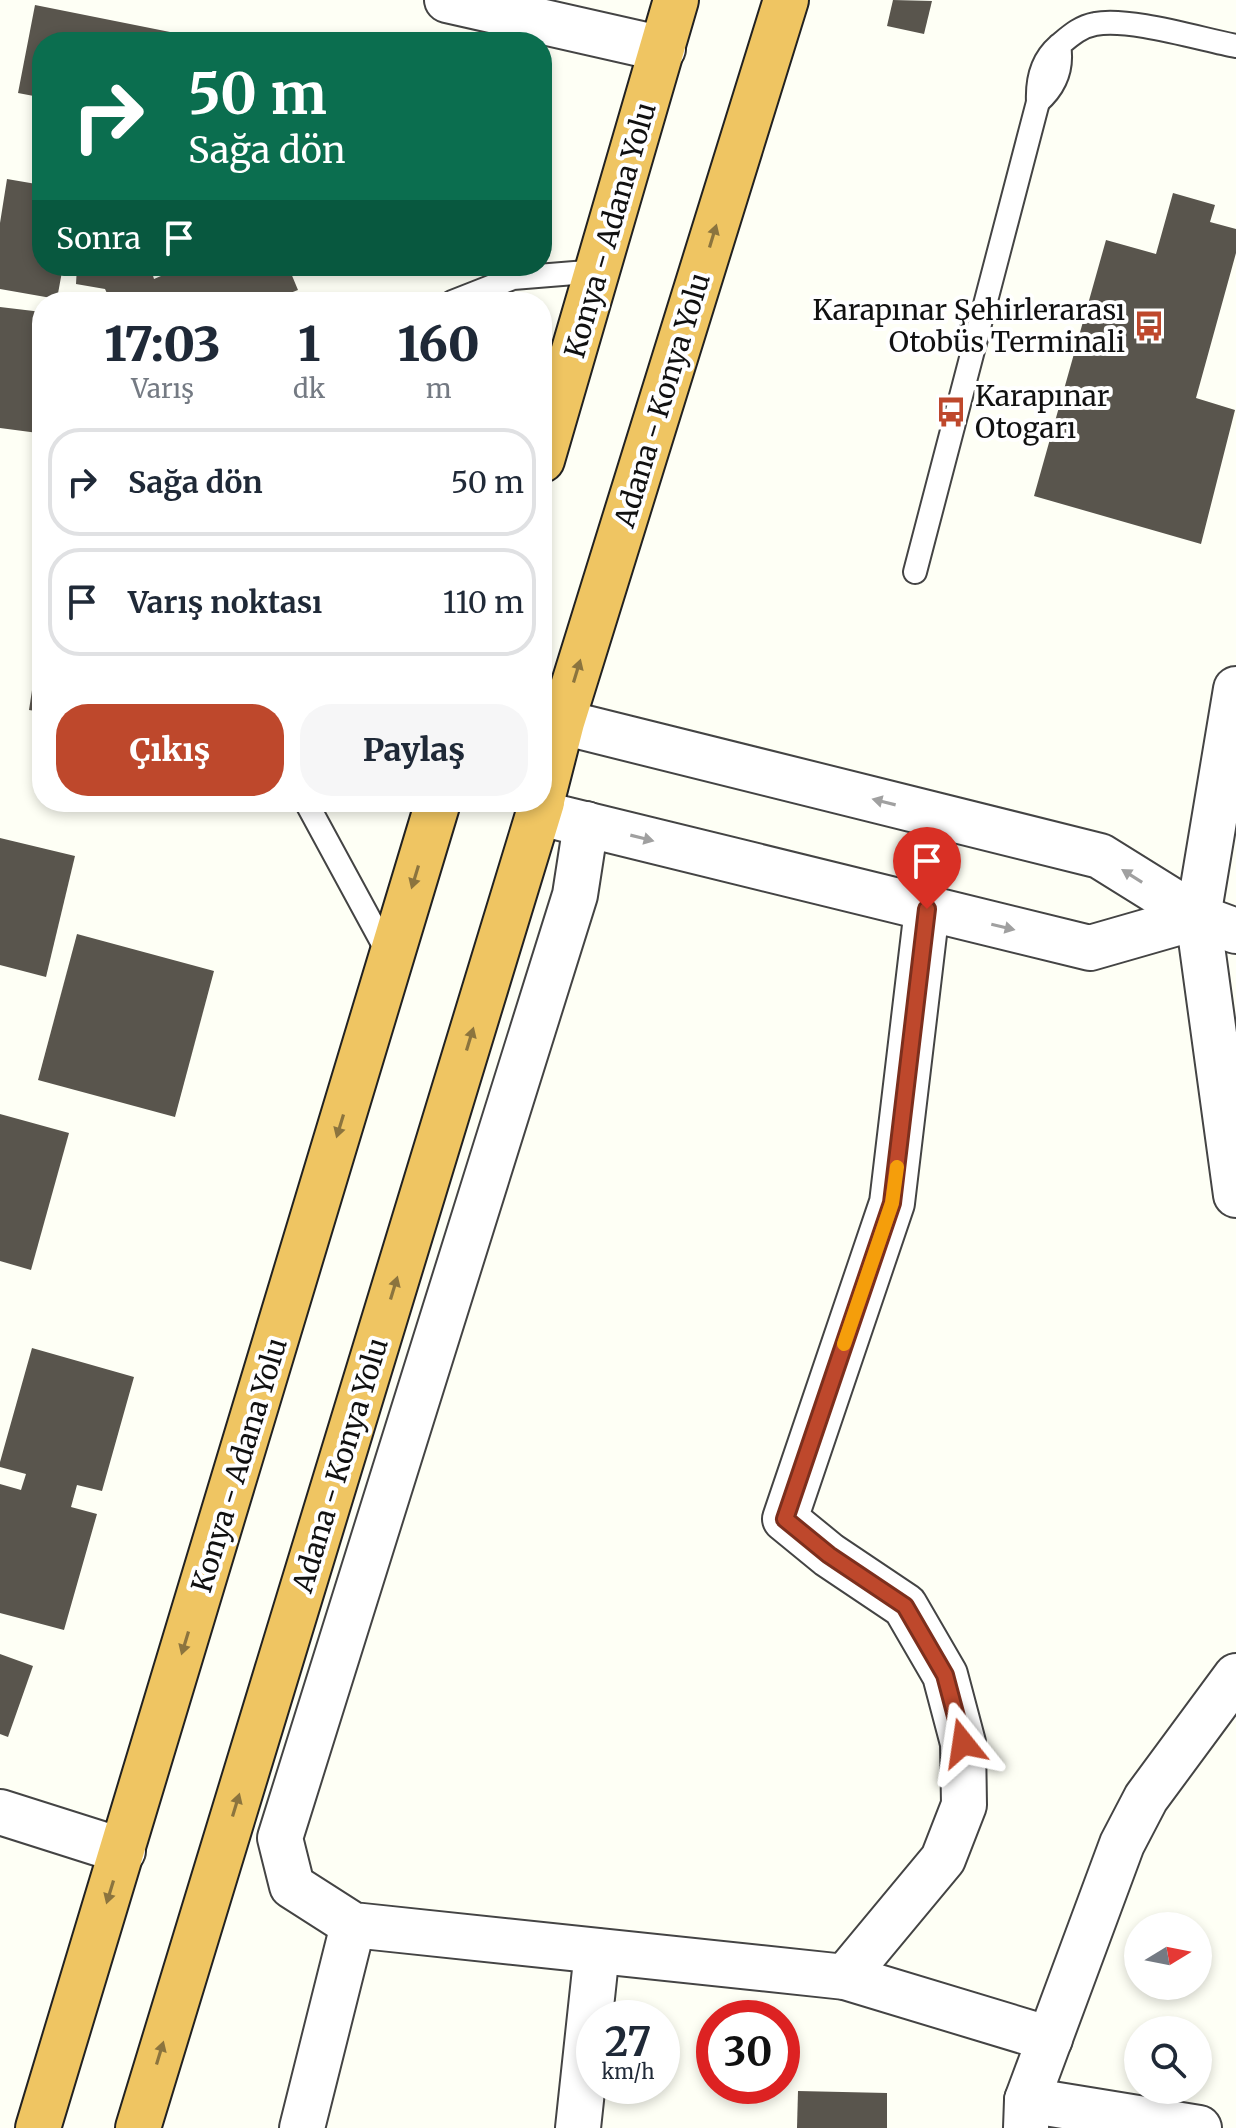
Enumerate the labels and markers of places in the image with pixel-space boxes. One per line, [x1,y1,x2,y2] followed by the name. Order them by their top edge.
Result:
[813,292,1125,360] place label: Karapınar Şehirlerarası Otobüs Terminali
[1132,309,1166,343] bus stop icon: Karapınar Şehirlerarası Otobüs Terminali
[975,378,1109,446] place label: Karapınar Otogarı
[934,395,968,429] bus stop icon: Karapınar Otogarı
[893,827,961,909] pin

